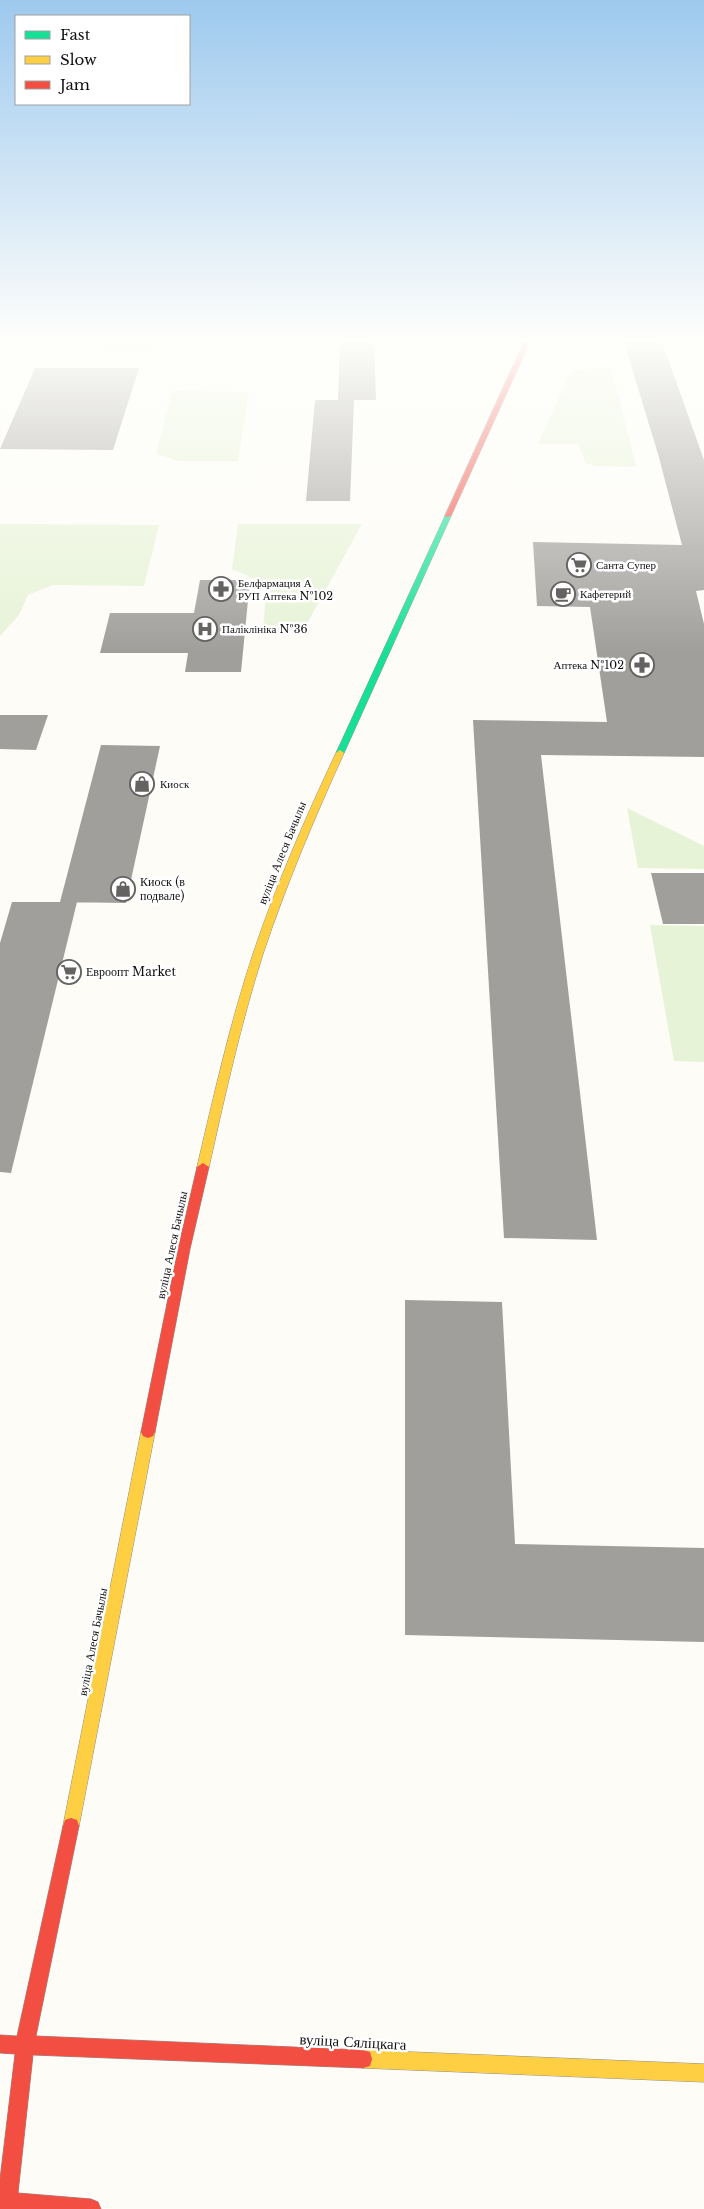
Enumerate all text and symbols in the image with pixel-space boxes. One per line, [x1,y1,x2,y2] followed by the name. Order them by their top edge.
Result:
[15,15,190,105] legend
[60,25,91,44] text: Fast
[60,50,97,69] text: Slow
[58,75,90,94] text: Jam
[566,552,592,578] supermarket icon: Санта Супер
[596,558,656,572] place label: Санта Супер
[208,576,234,602] pharmacy icon: Белфармация А РУП Аптека №102
[238,576,333,603] place label: Белфармация А РУП Аптека №102
[550,581,576,607] cafe icon: Кафетерий
[580,587,631,601] place label: Кафетерий
[192,616,218,642] hospital icon: Паліклініка №36
[222,622,308,636] place label: Паліклініка №36
[629,652,655,678] pharmacy icon: Аптека №102
[554,658,624,672] place label: Аптека №102
[129,771,155,797] shop icon: Киоск
[160,777,190,791] place label: Киоск
[254,799,309,906] street label: вуліца Алеся Бачылы
[140,874,185,903] place label: Киоск (в подвале)
[110,876,136,902] shop icon: Киоск (в подвале)
[56,959,82,985] supermarket icon: Евроопт Market
[86,964,176,979] place label: Евроопт Market
[153,1190,190,1300] street label: вуліца Алеся Бачылы
[75,1587,110,1697] street label: вуліца Алеся Бачылы
[299,2029,407,2054] street label: вуліца Сяліцкага

